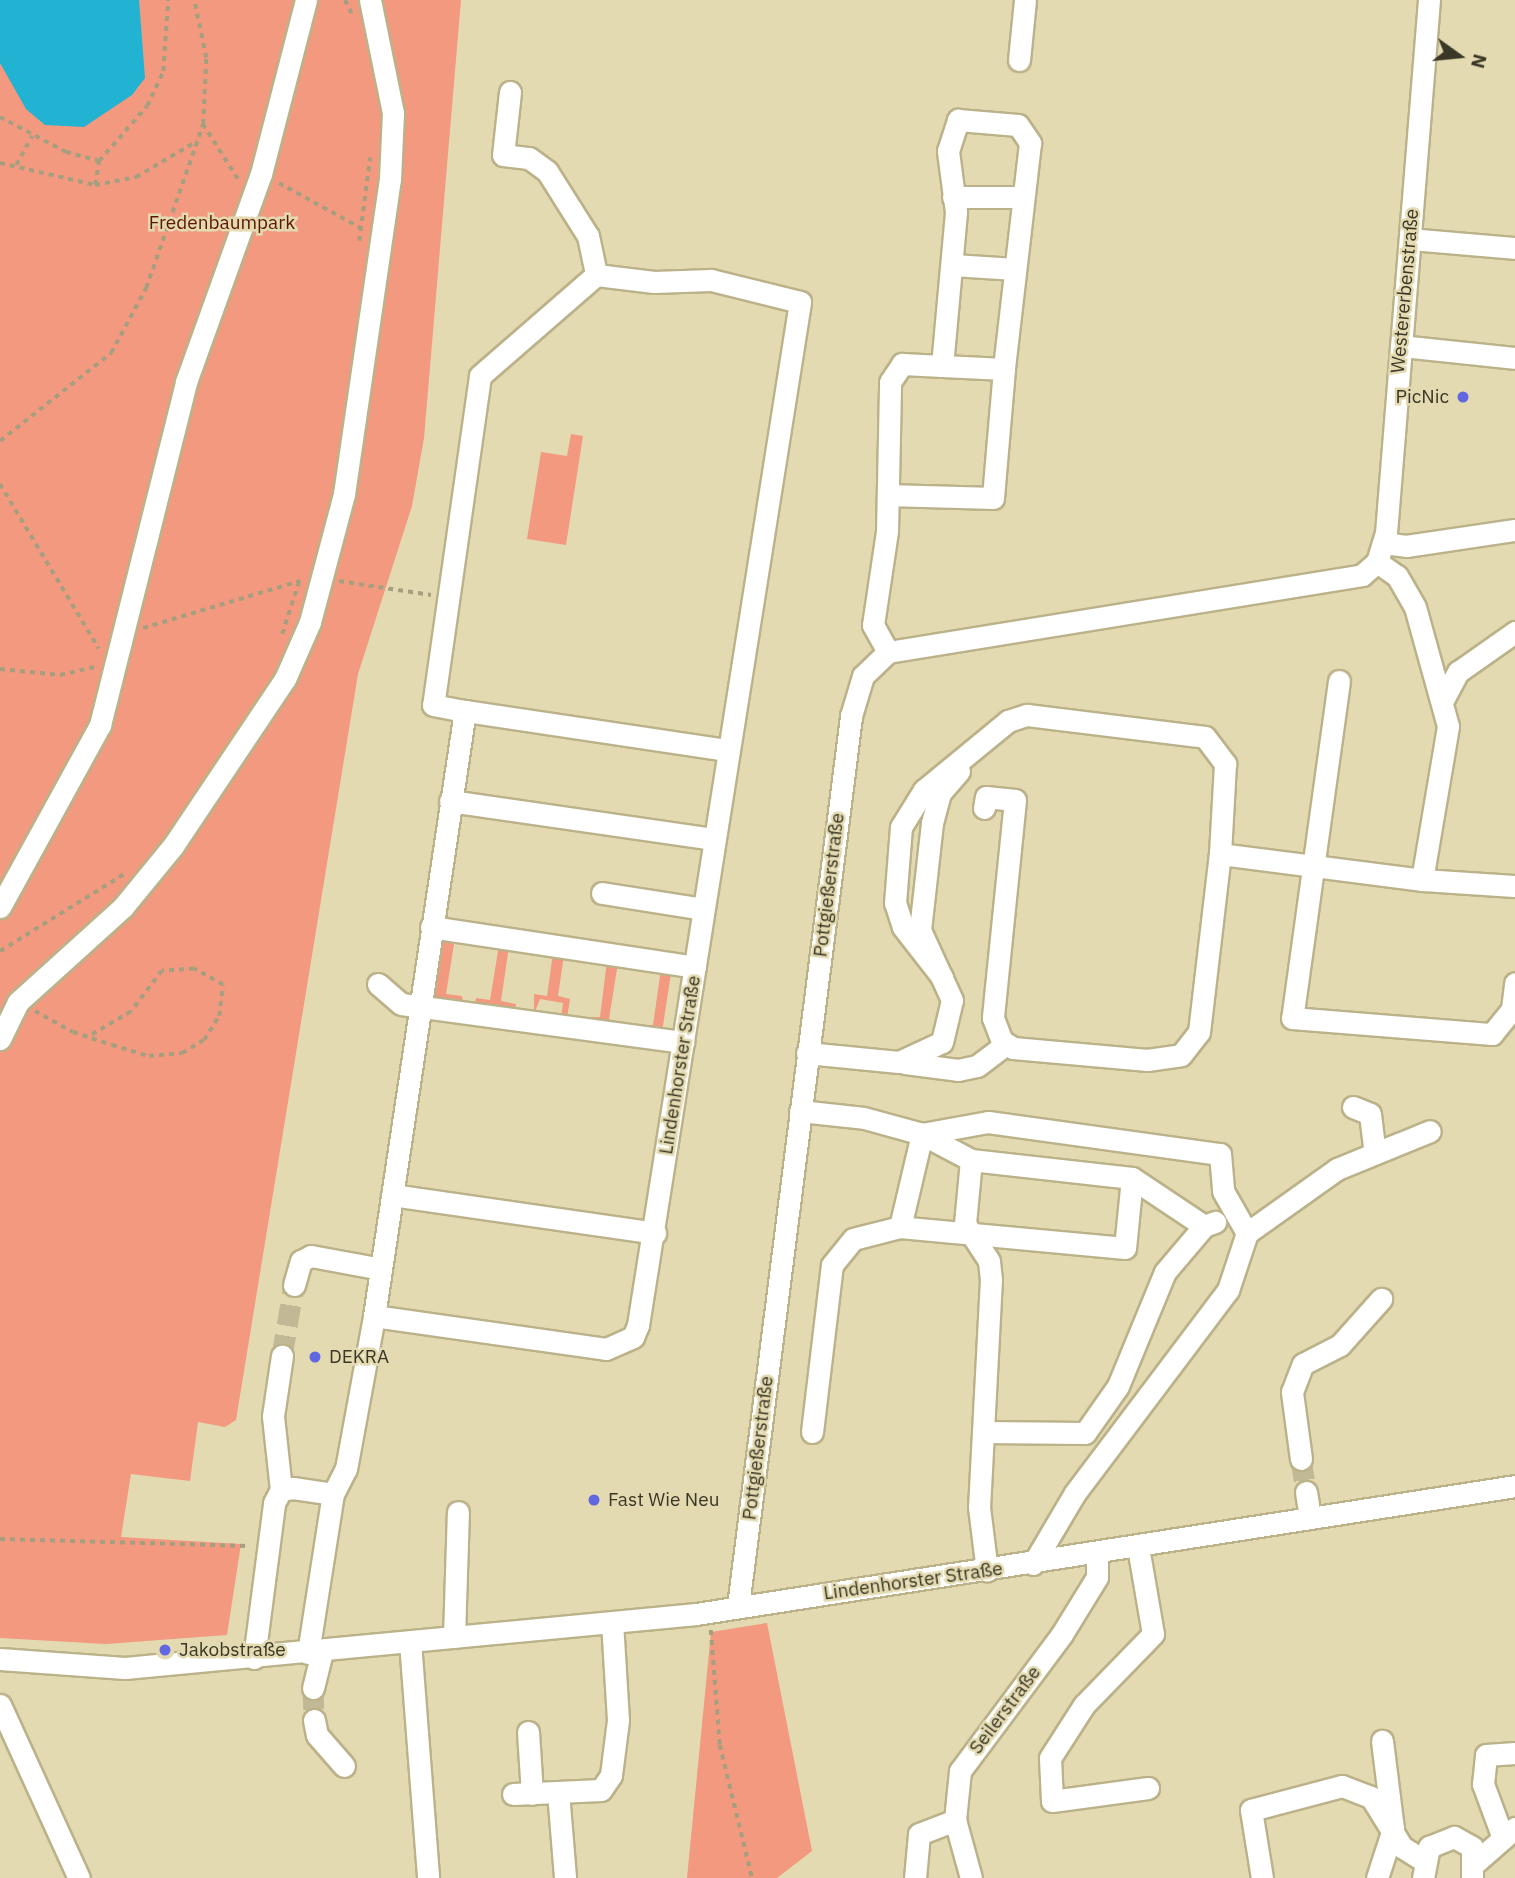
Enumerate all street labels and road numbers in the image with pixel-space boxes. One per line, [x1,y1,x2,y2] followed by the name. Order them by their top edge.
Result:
[1386,208,1424,374] street label: Westererbenstraße
[809,812,849,958] street label: Pottgießerstraße
[655,974,705,1156] street label: Lindenhorster Straße
[738,1375,778,1521] street label: Pottgießerstraße
[822,1557,1004,1605] street label: Lindenhorster Straße
[965,1662,1045,1758] street label: Seilerstraße

